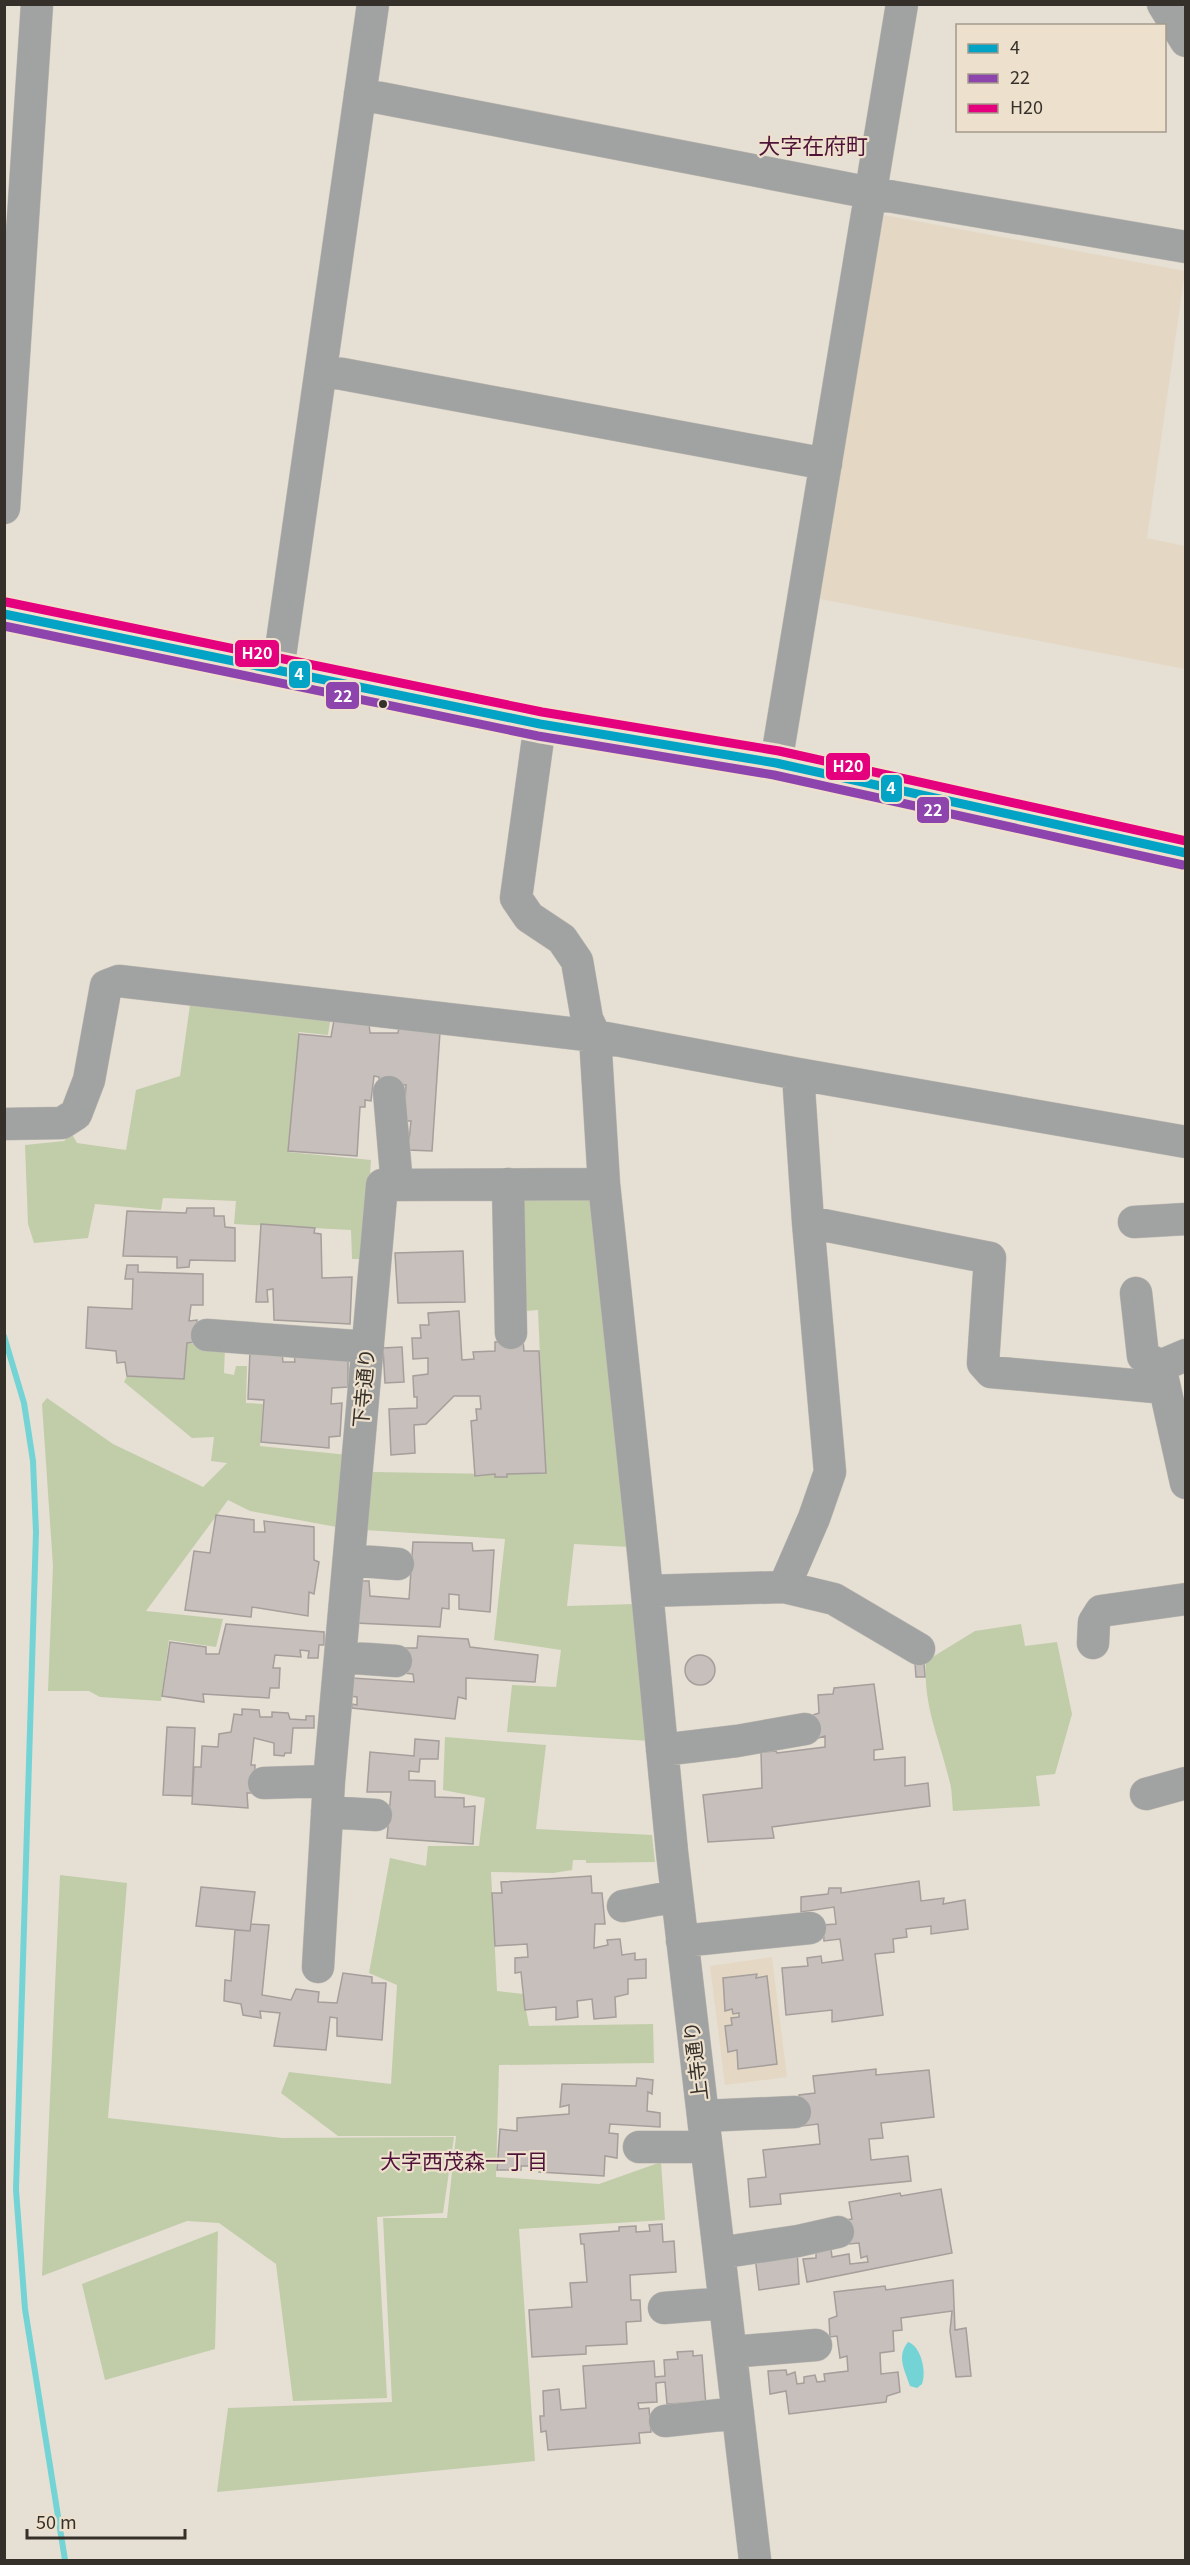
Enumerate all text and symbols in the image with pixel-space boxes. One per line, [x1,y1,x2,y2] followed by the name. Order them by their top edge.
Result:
[956,24,1166,132] legend
[1010,33,1020,59] text: 4
[1010,63,1030,89] text: 22
[1010,93,1043,119] text: H20
[758,128,868,160] district label: 大字在府町
[234,639,280,668] line badge: H20
[242,640,273,664] text: H20
[288,660,311,689] line badge: 4
[294,661,304,685] text: 4
[325,681,360,710] line badge: 22
[334,683,352,707] text: 22
[377,698,389,710] unlabelled marker
[825,752,871,781] line badge: H20
[833,753,864,777] text: H20
[880,774,903,803] line badge: 4
[886,775,896,799] text: 4
[916,796,950,824] line badge: 22
[924,797,942,821] text: 22
[345,1347,380,1429] street label: 下寺通り
[675,2020,714,2103] street label: 上寺通り
[380,2145,548,2175] district label: 大字西茂森一丁目
[27,2502,184,2540] scale bar
[36,2508,77,2534] text: 50 m

